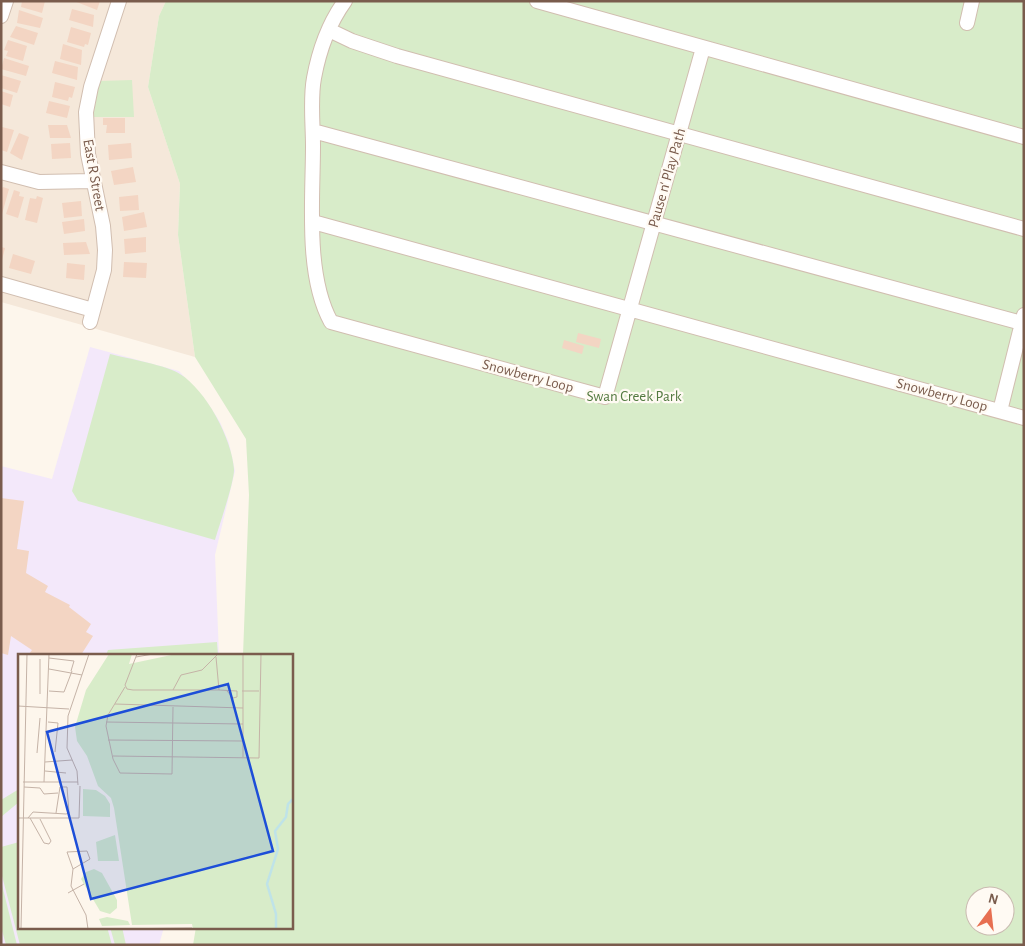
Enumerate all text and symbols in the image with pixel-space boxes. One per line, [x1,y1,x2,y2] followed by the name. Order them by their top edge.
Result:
[646,127,688,229] street label: Pause n' Play Path
[80,138,108,212] street label: East R Street
[481,357,575,395] street label: Snowberry Loop
[895,376,989,414] street label: Snowberry Loop
[586,389,682,404] park label: Swan Creek Park
[18,654,292,928] inset map
[965,886,1015,936] north arrow
[987,891,1000,907] text: N

